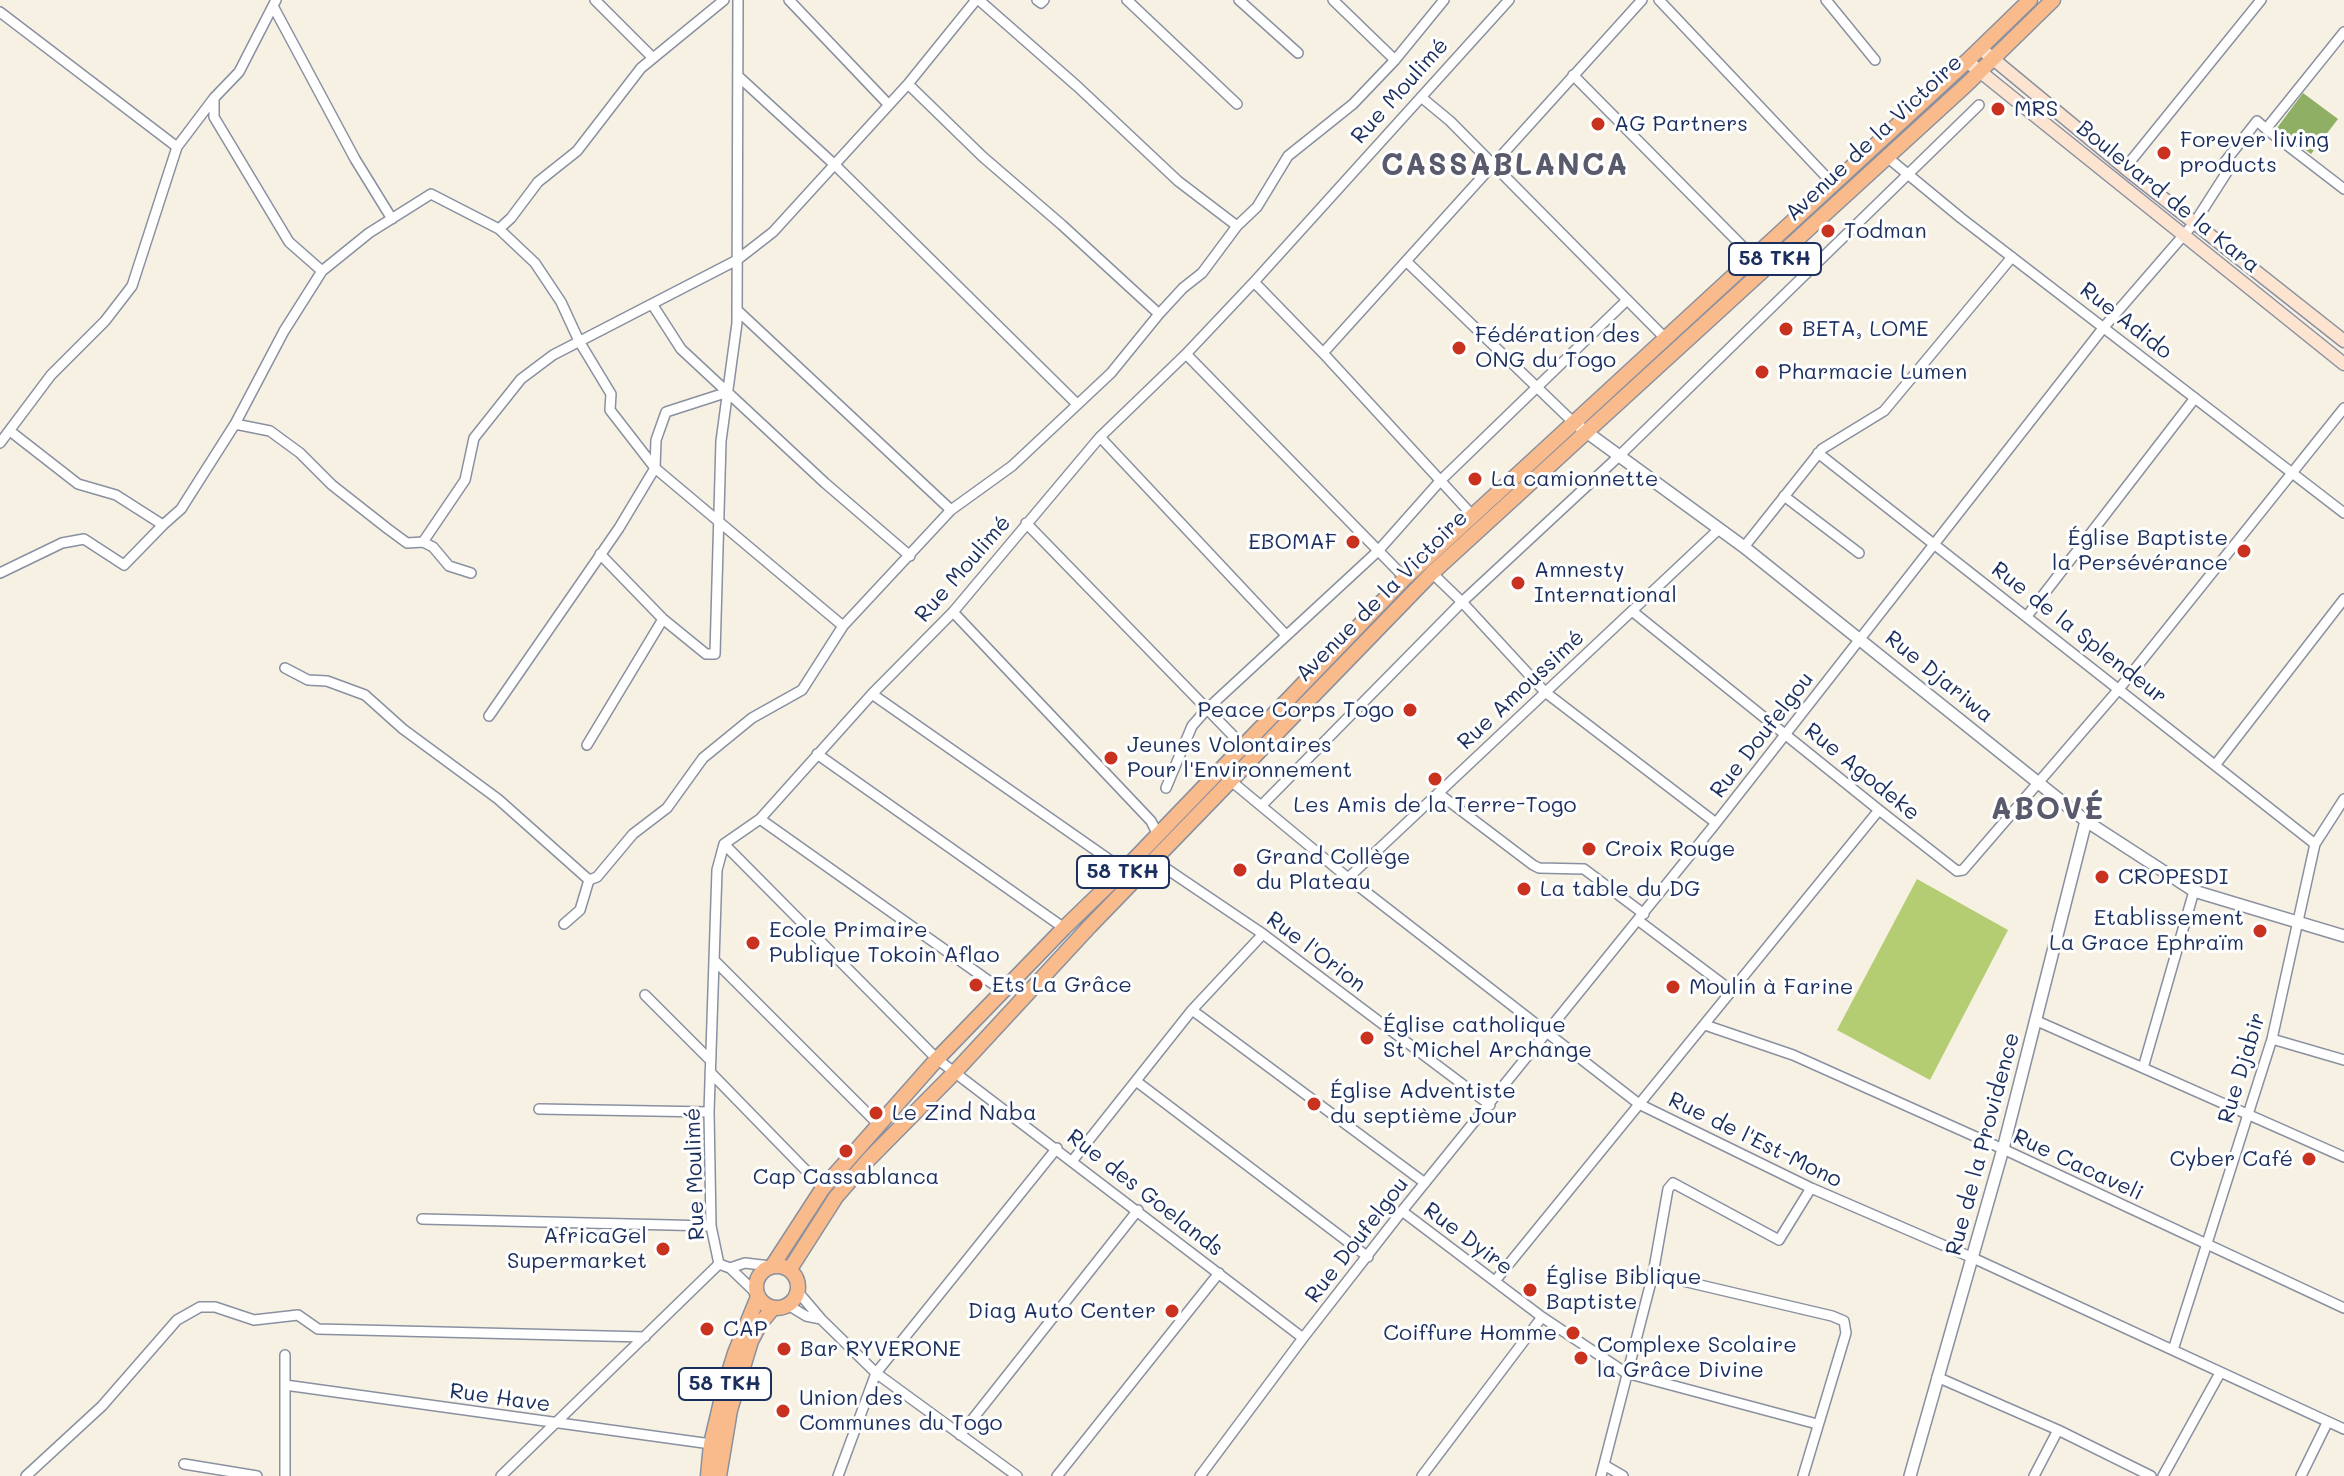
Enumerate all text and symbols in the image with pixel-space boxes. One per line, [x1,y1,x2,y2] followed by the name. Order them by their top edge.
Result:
[1346,33,1454,149] street label: Rue Moulimé
[1780,49,1968,227] street label: Avenue de la Victoire
[2014,96,2058,122] place label: MRS
[1989,100,2007,118] marker: MRS
[1614,111,1748,137] place label: AG Partners
[1589,115,1607,133] marker: AG Partners
[2071,115,2265,279] street label: Boulevard de la Kara
[2180,127,2329,178] place label: Forever living products
[2155,144,2173,162] marker: Forever living products
[1381,148,1629,184] district label: CASSABLANCA
[1844,218,1927,244] place label: Todman
[1819,222,1837,240] marker: Todman
[1729,243,1821,275] road number: 58 TKH
[2075,277,2177,365] street label: Rue Adido
[1802,316,1929,342] place label: BETA, LOME
[1777,320,1795,338] marker: BETA, LOME
[1475,322,1640,374] place label: Fédération des ONG du Togo
[1450,339,1468,357] marker: Fédération des ONG du Togo
[1778,359,1967,385] place label: Pharmacie Lumen
[1753,363,1771,381] marker: Pharmacie Lumen
[1491,466,1658,492] place label: La camionnette
[1466,470,1484,488] marker: La camionnette
[1291,505,1473,687] street label: Avenue de la Victoire
[909,510,1017,628] street label: Rue Moulimé
[2052,525,2228,576] place label: Église Baptiste la Persévérance
[1248,529,1337,555] place label: EBOMAF
[1344,533,1362,551] marker: EBOMAF
[2235,542,2253,560] marker: Église Baptiste la Persévérance
[1986,556,2172,710] street label: Rue de la Splendeur
[1534,557,1677,608] place label: Amnesty International
[1509,574,1527,592] marker: Amnesty International
[1452,624,1590,756] street label: Rue Amoussimé
[1880,625,1998,729] street label: Rue Djariwa
[1705,667,1819,803] street label: Rue Doufelgou
[1197,697,1394,723] place label: Peace Corps Togo
[1401,701,1419,719] marker: Peace Corps Togo
[1799,717,1925,827] street label: Rue Agodeke
[1127,732,1352,784] place label: Jeunes Volontaires Pour l'Environnement
[1102,749,1120,767] marker: Jeunes Volontaires Pour l'Environnement
[1426,770,1444,788] marker: Les Amis de la Terre-Togo
[1294,792,1576,818] place label: Les Amis de la Terre-Togo
[1991,792,2105,828] district label: ABOVÉ
[1605,836,1735,862] place label: Croix Rouge
[1580,840,1598,858] marker: Croix Rouge
[1256,844,1410,896] place label: Grand Collège du Plateau
[1077,856,1169,888] road number: 58 TKH
[1231,861,1249,879] marker: Grand Collège du Plateau
[2118,864,2228,890] place label: CROPESDI
[2093,868,2111,886] marker: CROPESDI
[1540,876,1700,902] place label: La table du DG
[1515,880,1533,898] marker: La table du DG
[2049,905,2244,956] place label: Etablissement La Grace Ephraïm
[1261,906,1371,998] street label: Rue l'Orion
[769,917,1000,968] place label: Ecole Primaire Publique Tokoin Aflao
[2251,922,2269,940] marker: Etablissement La Grace Ephraïm
[744,934,762,952] marker: Ecole Primaire Publique Tokoin Aflao
[992,972,1132,998] place label: Ets La Grâce
[1689,974,1853,1000] place label: Moulin à Farine
[967,976,985,994] marker: Ets La Grâce
[1664,978,1682,996] marker: Moulin à Farine
[2213,1009,2271,1127] street label: Rue Djabir
[1383,1012,1592,1064] place label: Église catholique St Michel Archange
[1358,1029,1376,1047] marker: Église catholique St Michel Archange
[1941,1030,2025,1258] street label: Rue de la Providence
[1330,1078,1517,1130] place label: Église Adventiste du septième Jour
[1664,1087,1846,1193] street label: Rue de l'Est-Mono
[1305,1095,1323,1113] marker: Église Adventiste du septième Jour
[892,1100,1037,1126] place label: Le Zind Naba
[867,1104,885,1122] marker: Le Zind Naba
[679,1107,711,1241] street label: Rue Moulimé
[2009,1123,2147,1207] street label: Rue Cacaveli
[1062,1124,1228,1262] street label: Rue des Goelands
[837,1142,855,1160] marker: Cap Cassablanca
[2169,1146,2293,1172] place label: Cyber Café
[2300,1150,2318,1168] marker: Cyber Café
[753,1164,939,1190] place label: Cap Cassablanca
[1300,1172,1414,1308] street label: Rue Doufelgou
[1418,1197,1518,1281] street label: Rue Dyire
[507,1223,647,1274] place label: AfricaGel Supermarket
[654,1240,672,1258] marker: AfricaGel Supermarket
[1546,1264,1701,1316] place label: Église Biblique Baptiste
[1521,1281,1539,1299] marker: Église Biblique Baptiste
[968,1298,1156,1324] place label: Diag Auto Center
[1163,1302,1181,1320] marker: Diag Auto Center
[723,1316,767,1342] place label: CAP
[698,1320,716,1338] marker: CAP
[1383,1320,1557,1346] place label: Coiffure Homme
[1564,1324,1582,1342] marker: Coiffure Homme
[1597,1332,1797,1384] place label: Complexe Scolaire la Grâce Divine
[800,1336,961,1362] place label: Bar RYVERONE
[775,1340,793,1358] marker: Bar RYVERONE
[1572,1349,1590,1367] marker: Complexe Scolaire la Grâce Divine
[679,1368,771,1400] road number: 58 TKH
[448,1378,552,1418] street label: Rue Have
[799,1385,1003,1436] place label: Union des Communes du Togo
[774,1402,792,1420] marker: Union des Communes du Togo

